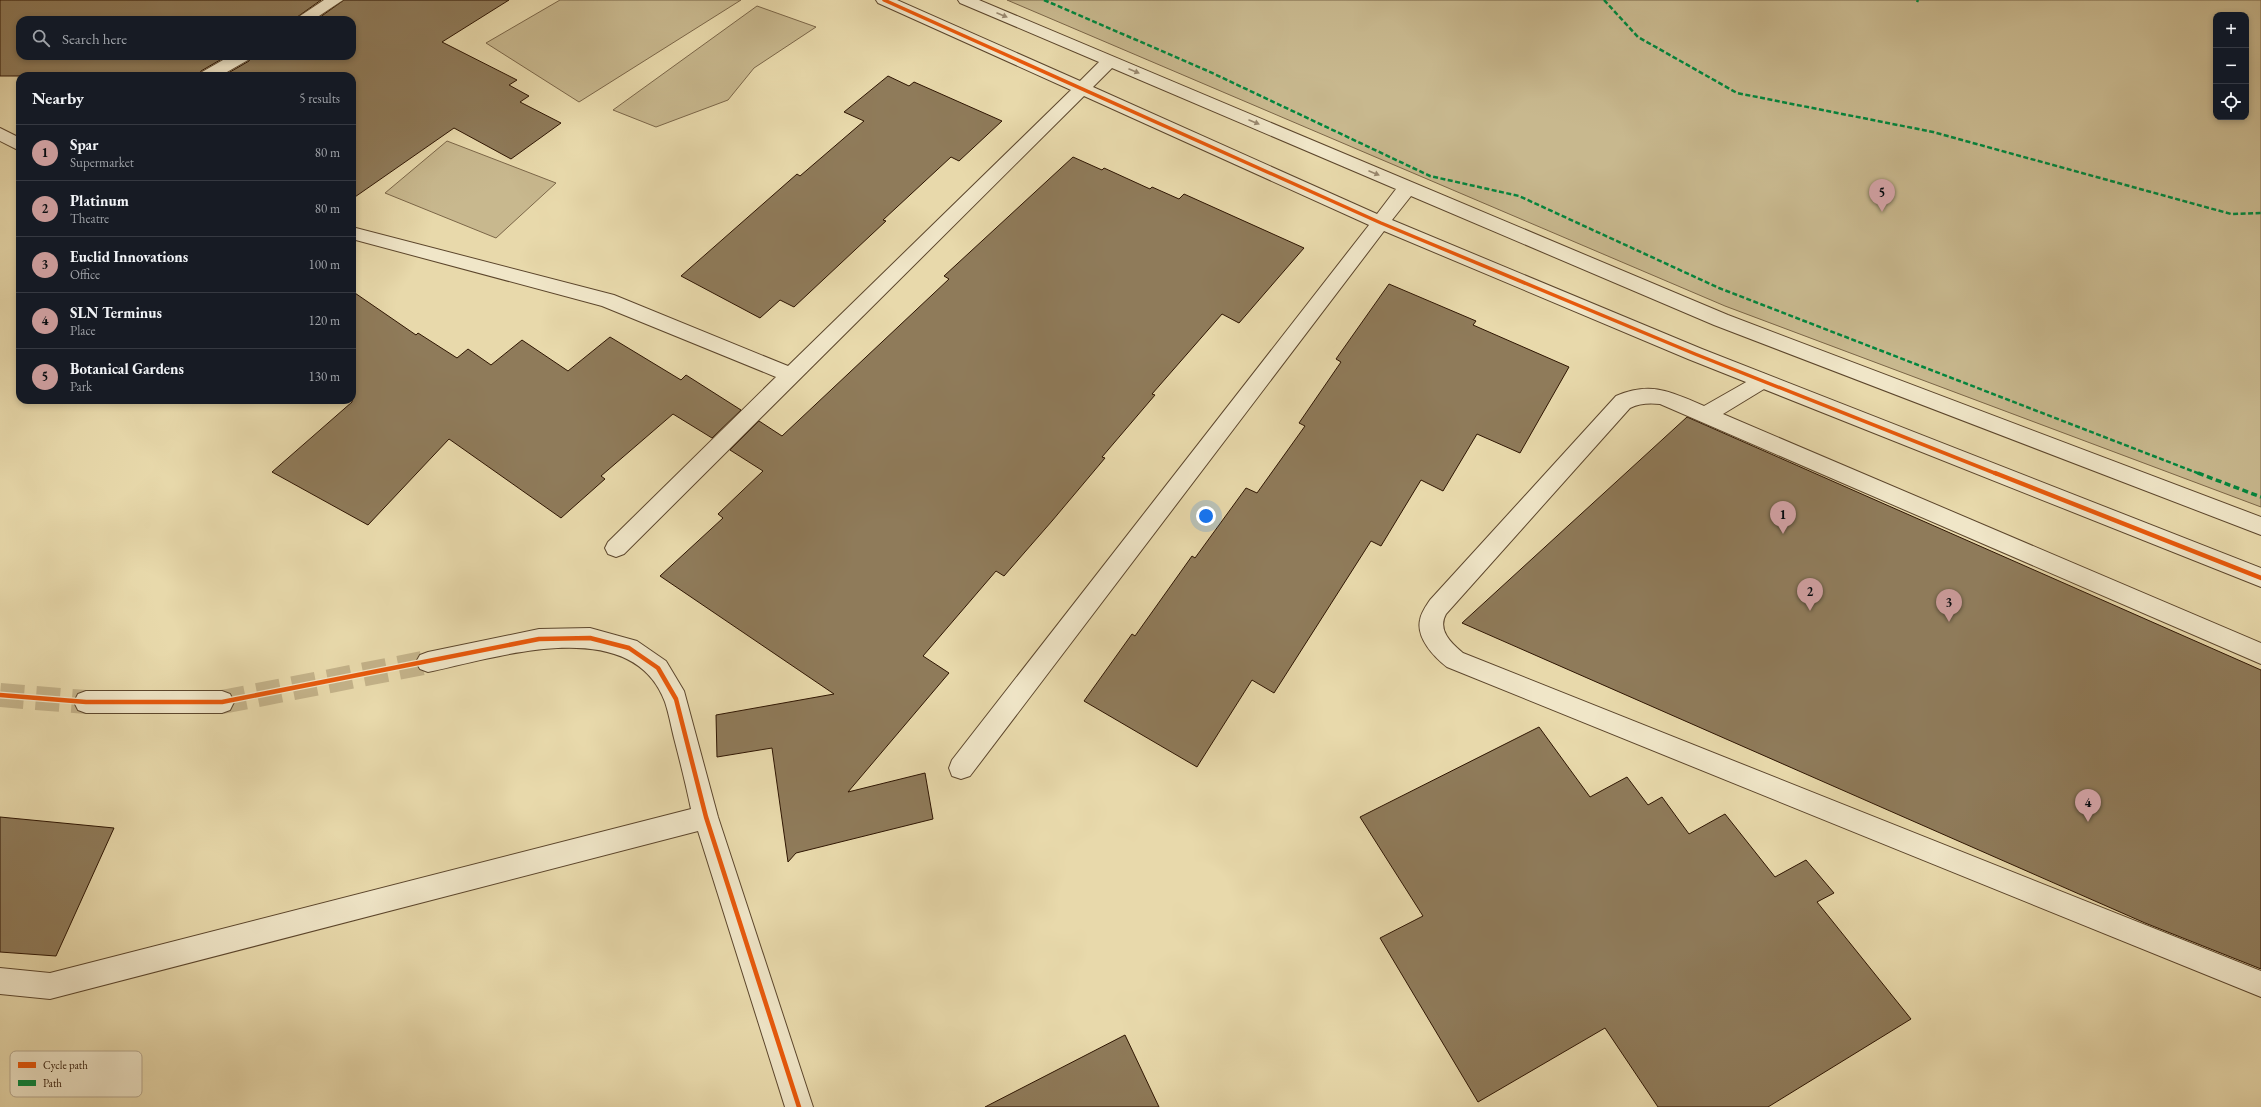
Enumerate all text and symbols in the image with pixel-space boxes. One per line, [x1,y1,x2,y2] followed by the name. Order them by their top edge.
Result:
[996,12,1007,18] one-way arrow
[2213,12,2249,120] map controls
[2213,12,2249,48] button: +
[16,16,356,60] search box
[30,27,52,49] icon: search
[62,29,127,48] text: Search here
[2213,48,2249,84] button: −
[1129,69,1141,75] one-way arrow
[2213,84,2249,120] button: locate
[32,87,84,109] text: Nearby
[299,90,340,107] text: 5 results
[1248,119,1259,125] one-way arrow
[70,135,98,154] text: Spar
[42,144,48,161] text: 1
[315,144,340,161] text: 80 m
[70,154,134,171] text: Supermarket
[1368,170,1380,176] one-way arrow
[1869,179,1895,212] pin: 5
[70,191,129,210] text: Platinum
[42,200,48,217] text: 2
[315,200,340,217] text: 80 m
[70,210,109,227] text: Theatre
[70,247,188,266] text: Euclid Innovations
[42,256,48,273] text: 3
[309,256,340,273] text: 100 m
[70,266,100,283] text: Office
[70,303,162,322] text: SLN Terminus
[42,312,48,329] text: 4
[309,312,340,329] text: 120 m
[70,322,96,339] text: Place
[70,359,184,378] text: Botanical Gardens
[42,368,48,385] text: 5
[309,368,340,385] text: 130 m
[70,378,92,395] text: Park
[1770,501,1796,534] pin: 1
[1196,506,1216,526] your location
[1797,578,1823,611] pin: 2
[1936,589,1962,622] pin: 3
[2075,789,2101,822] pin: 4
[10,1051,142,1097] legend
[43,1058,88,1072] text: Cycle path
[43,1076,62,1090] text: Path

